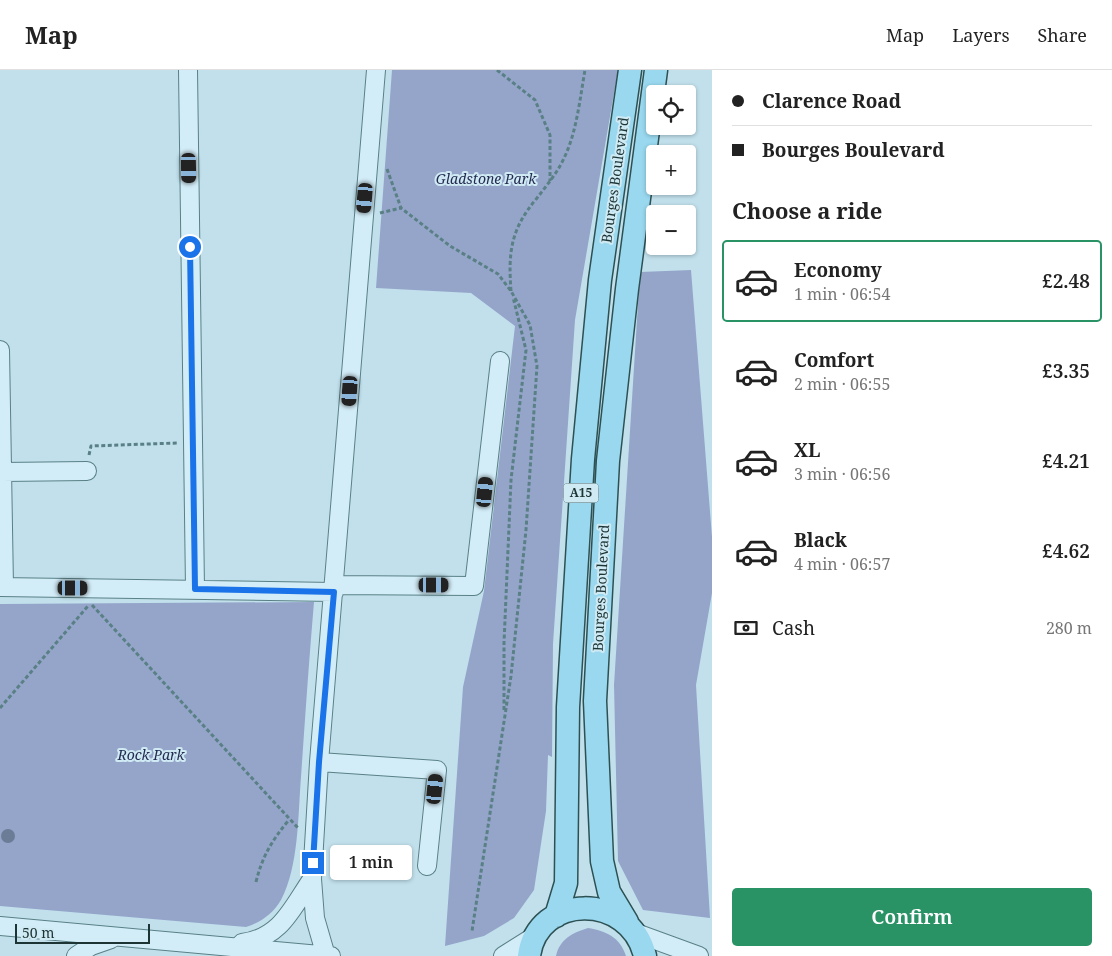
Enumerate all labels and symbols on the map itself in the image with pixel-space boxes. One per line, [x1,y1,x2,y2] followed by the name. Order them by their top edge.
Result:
[596,115,633,244] street label: Bourges Boulevard
[181,153,196,183] car
[436,169,537,188] park label: Gladstone Park
[356,182,373,214] car
[179,236,201,258] route start
[341,376,358,406] car
[475,476,494,508] car
[564,483,598,502] road number: A15
[588,524,613,652] street label: Bourges Boulevard
[419,578,449,593] car
[58,581,88,596] car
[116,745,186,764] park label: Rock Park
[425,773,444,805] car
[330,846,413,880] callout: 1 min
[302,852,324,874] route end
[15,921,150,944] scale bar

